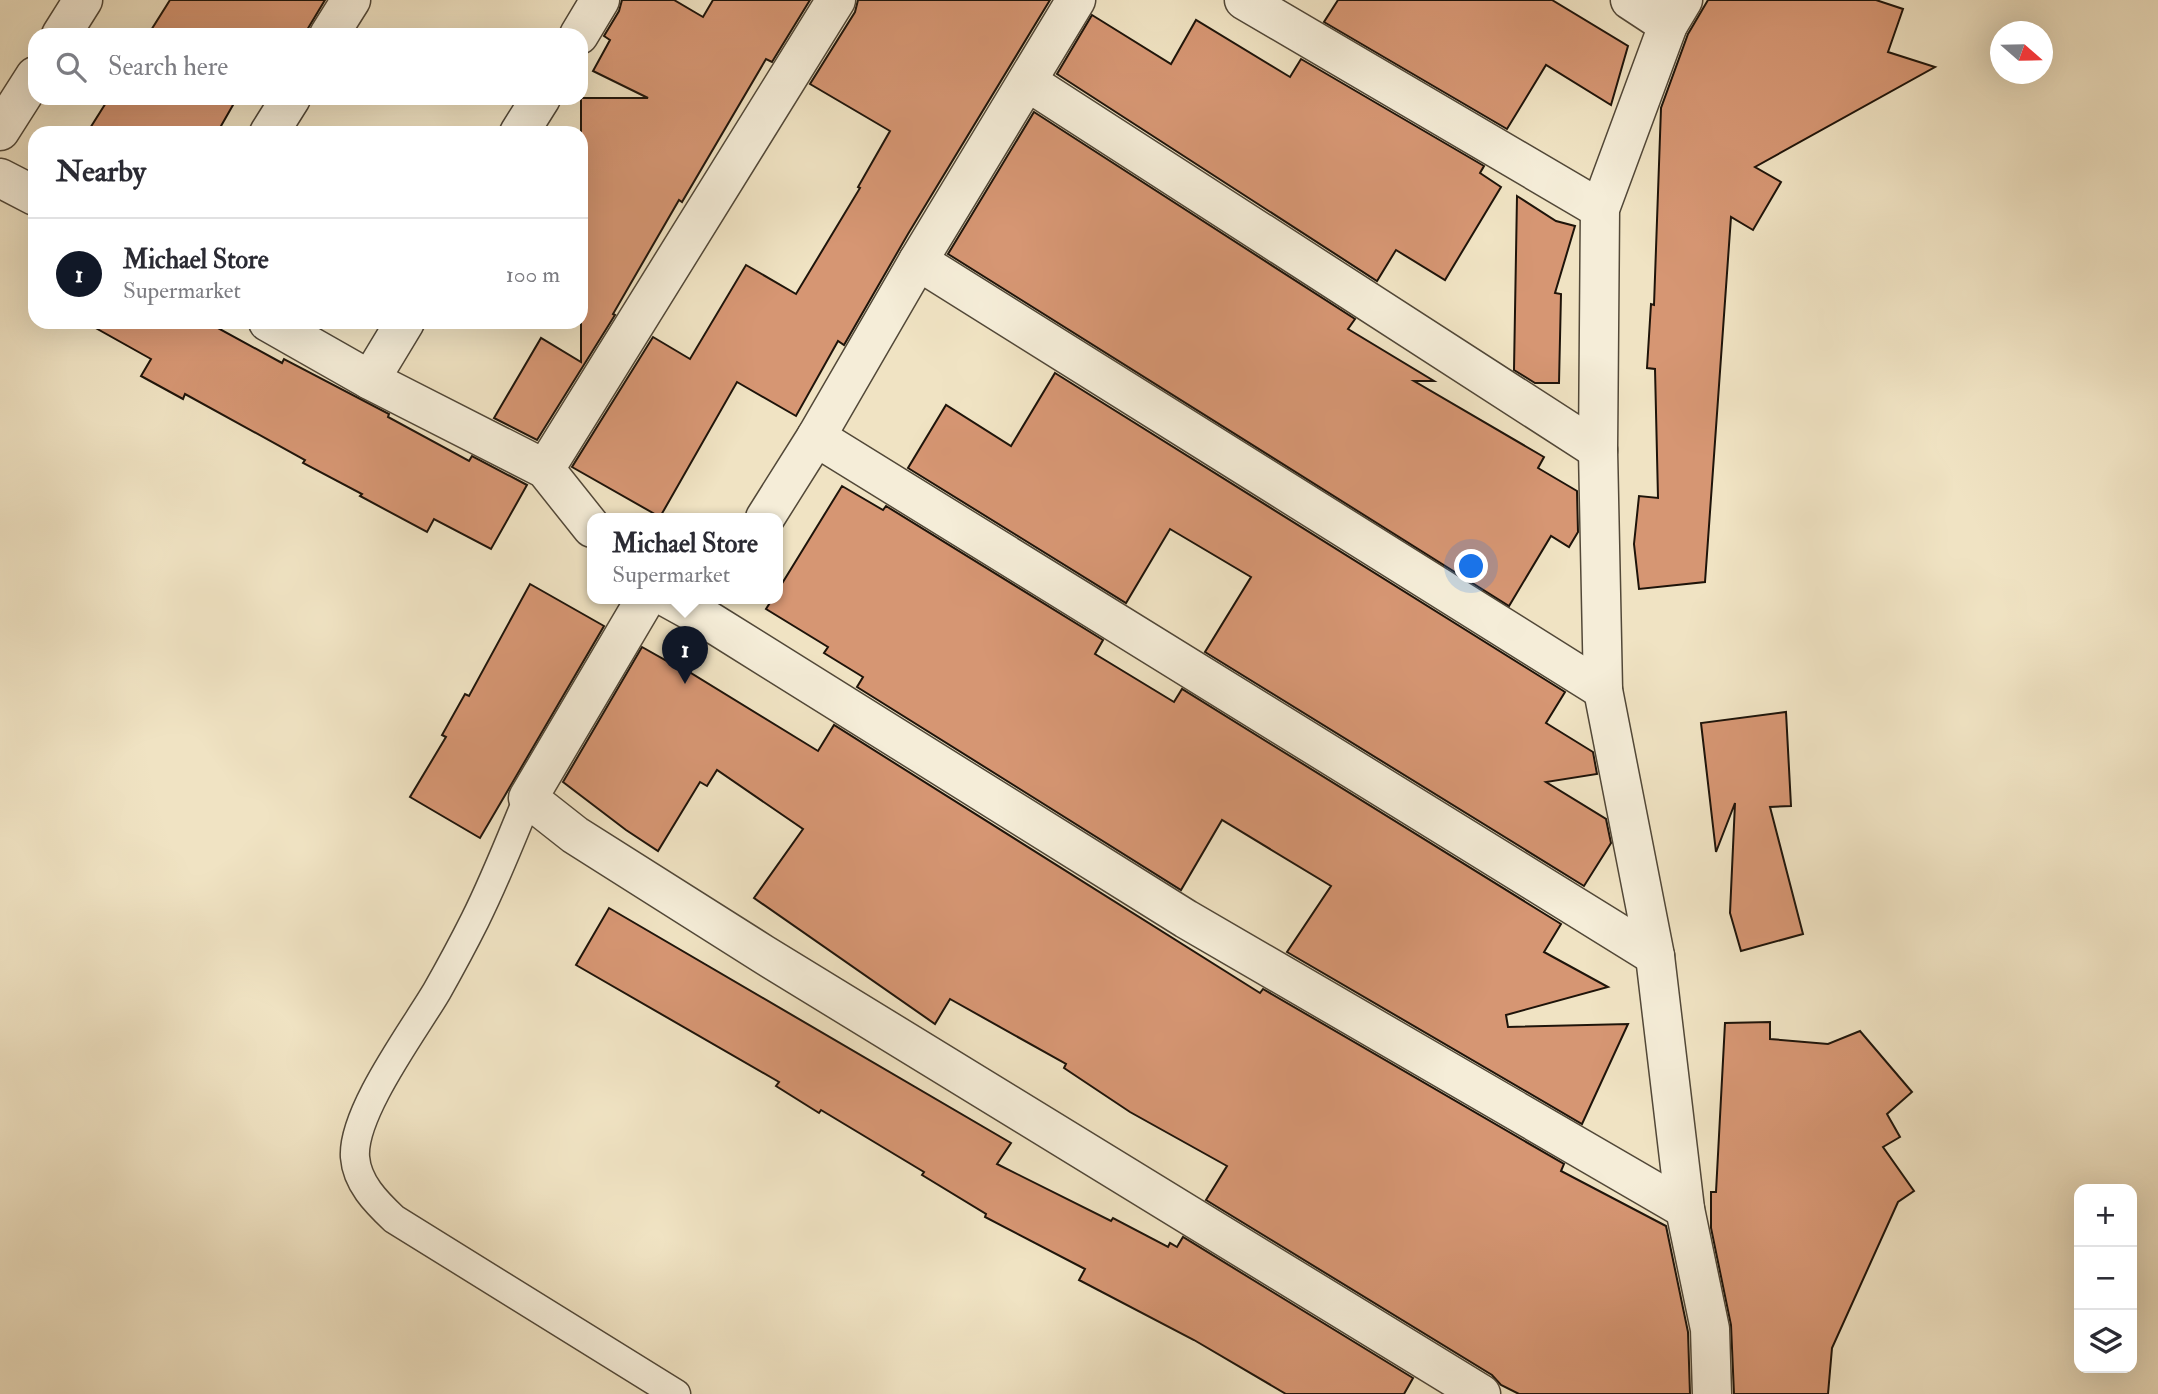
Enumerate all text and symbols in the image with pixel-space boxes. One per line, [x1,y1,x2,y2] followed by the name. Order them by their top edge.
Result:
[1990,21,2053,84] north arrow
[28,28,588,105] search box
[52,48,90,86] icon: search
[108,51,228,83] text: Search here
[56,153,146,190] text: Nearby
[123,244,269,276] text: Michael Store
[75,260,83,289] text: 1
[506,260,560,289] text: 100 m
[123,276,241,305] text: Supermarket
[587,513,783,604] popup
[612,528,758,560] text: Michael Store
[1454,549,1488,583] your location
[612,560,730,589] text: Supermarket
[662,626,708,684] pin: 1
[2074,1184,2137,1373] map controls
[2074,1184,2137,1247] button: +
[2074,1247,2137,1310] button: −
[2074,1310,2137,1373] button: layers

